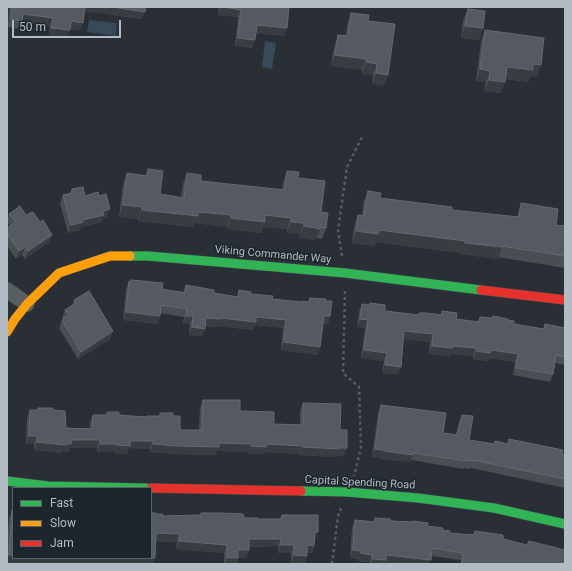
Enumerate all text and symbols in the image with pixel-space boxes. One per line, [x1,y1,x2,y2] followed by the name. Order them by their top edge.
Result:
[14,12,123,38] scale bar
[19,20,46,34] text: 50 m
[214,243,332,267] street label: Viking Commander Way
[304,474,416,492] street label: Capital Spending Road
[12,487,152,559] legend
[50,496,73,510] text: Fast
[50,516,76,530] text: Slow
[50,536,74,550] text: Jam

